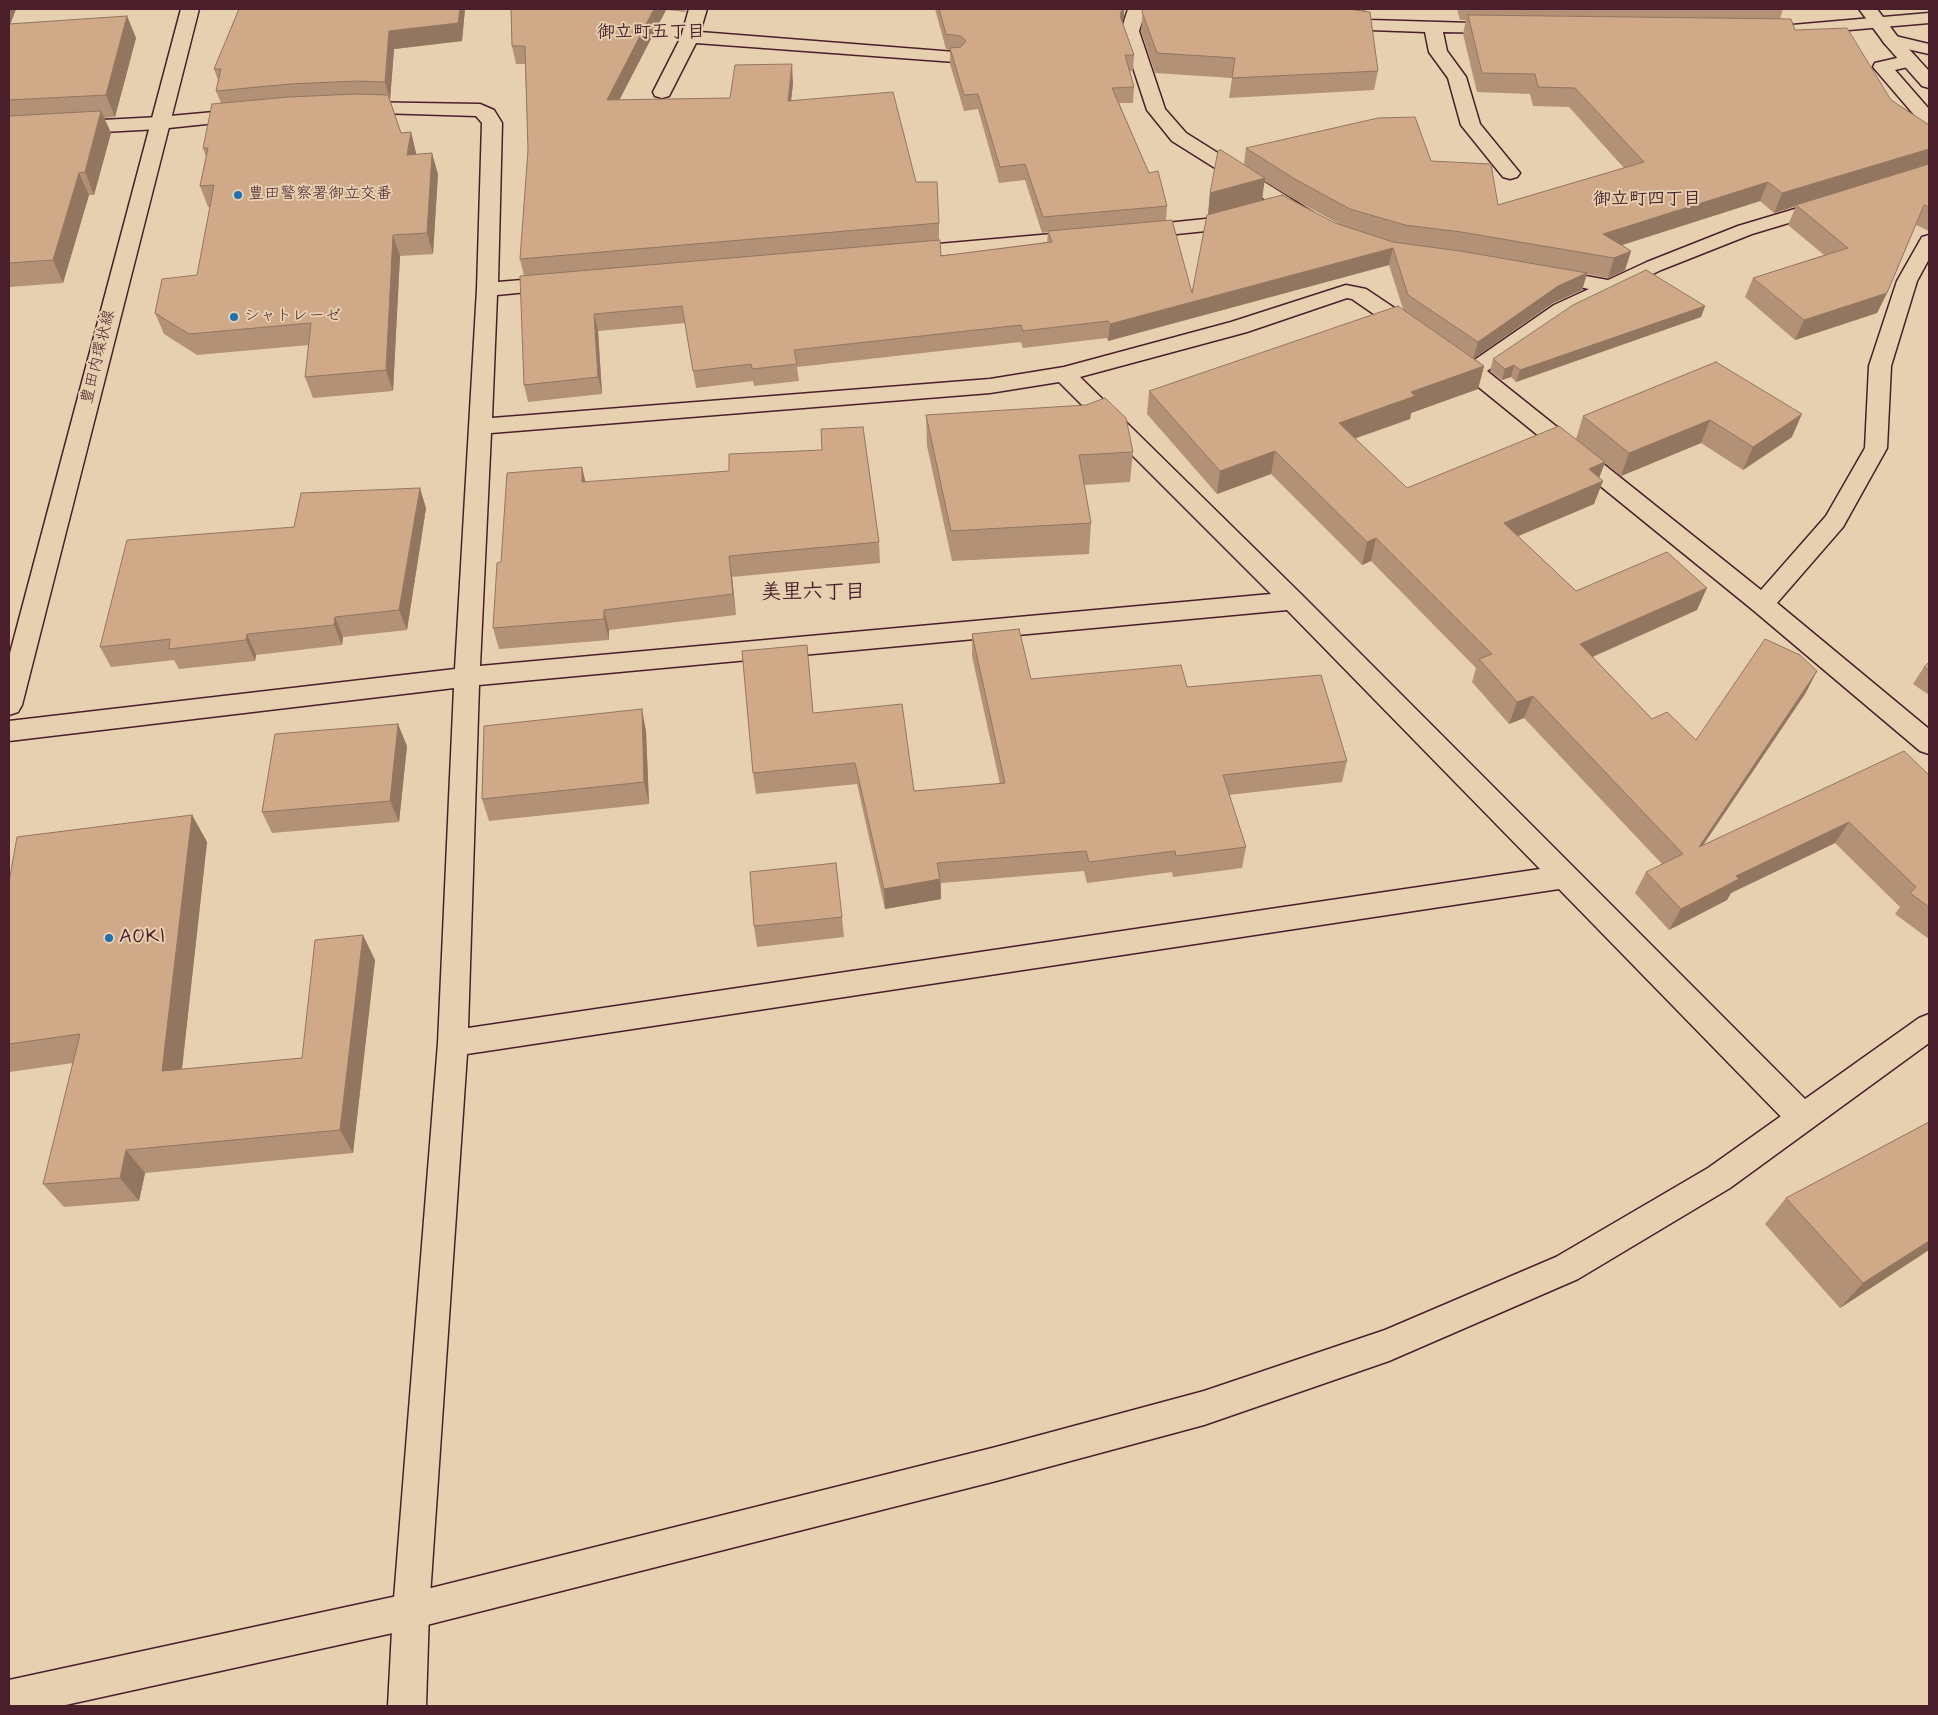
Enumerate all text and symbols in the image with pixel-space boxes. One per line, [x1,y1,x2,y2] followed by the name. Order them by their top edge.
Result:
[597,22,705,44] district label: 御立町五丁目
[248,185,392,205] place label: 豊田警察署御立交番
[232,189,244,201] marker: 豊田警察署御立交番
[1593,189,1701,211] district label: 御立町四丁目
[244,307,341,327] place label: シャトレーゼ
[78,308,120,406] street label: 豊田内環状線
[228,311,240,323] marker: シャトレーゼ
[761,581,865,607] district label: 美里六丁目
[119,926,165,950] place label: AOKI
[103,932,115,944] marker: AOKI

